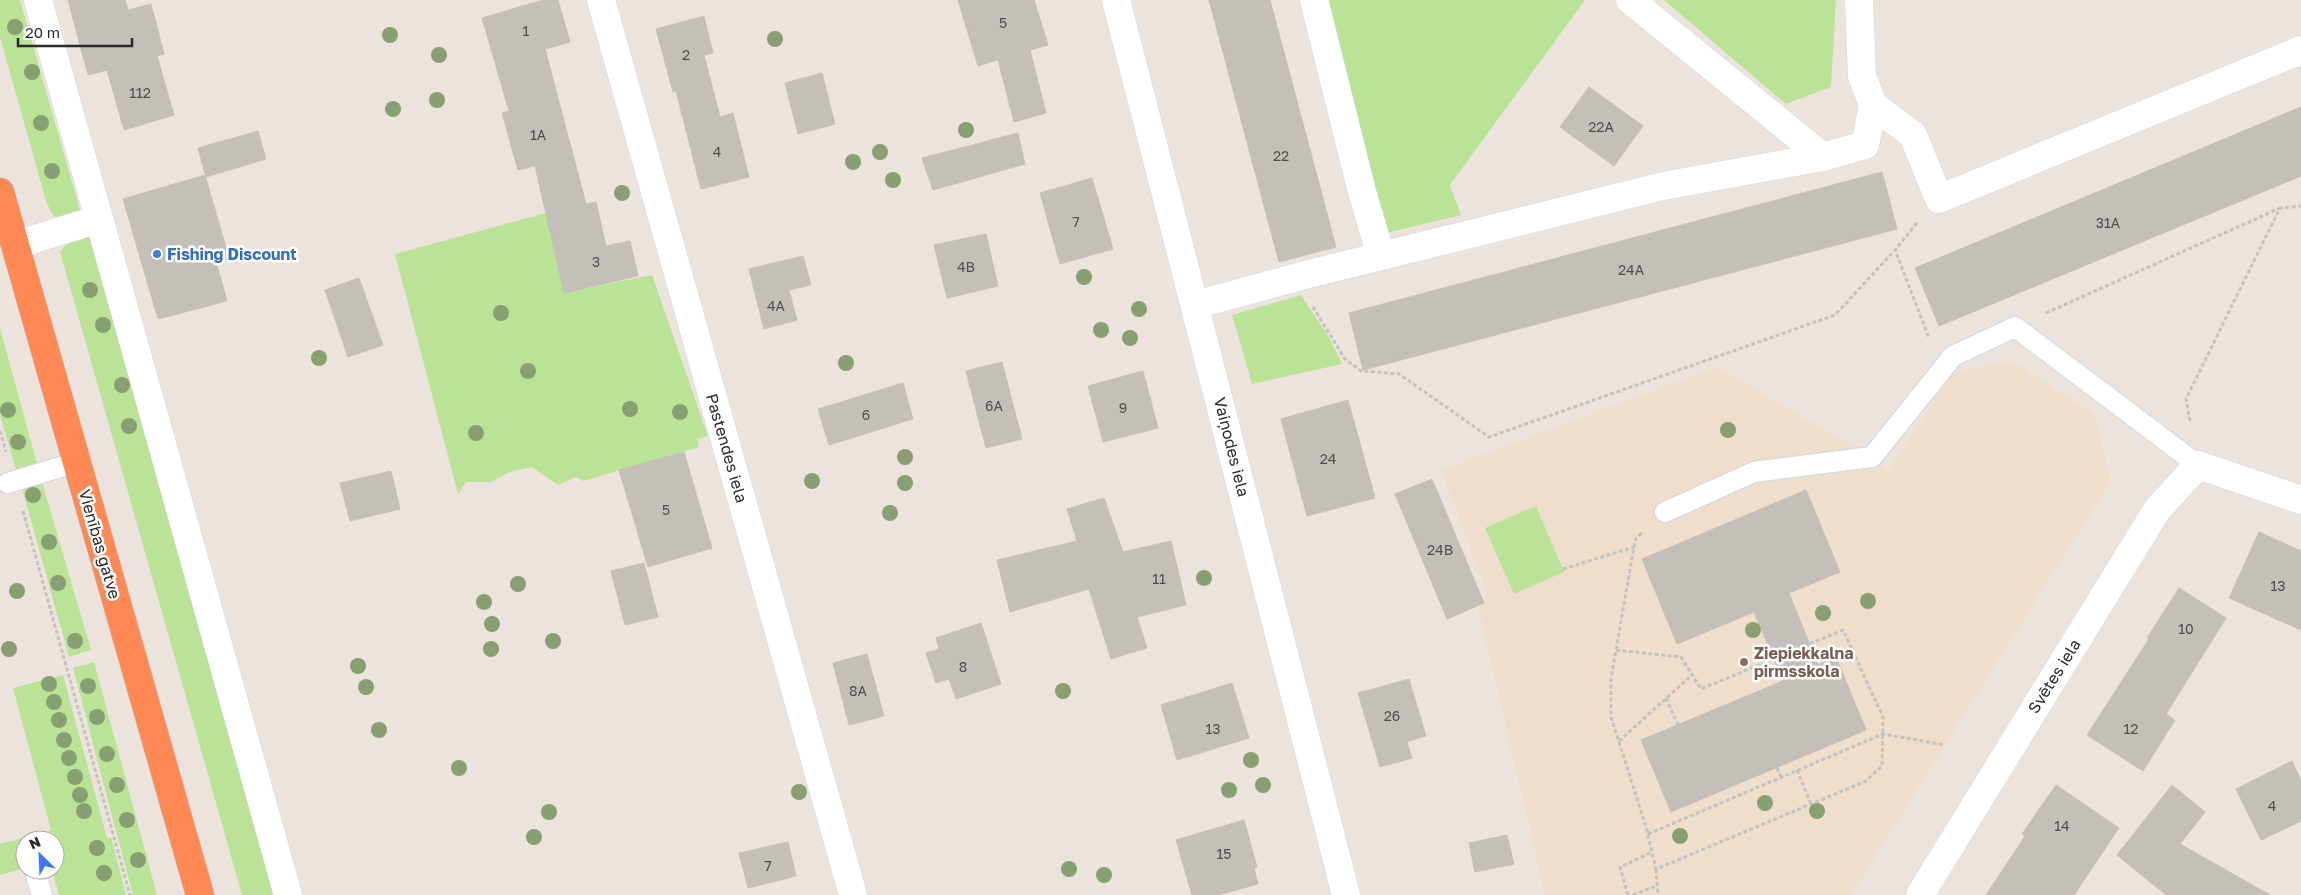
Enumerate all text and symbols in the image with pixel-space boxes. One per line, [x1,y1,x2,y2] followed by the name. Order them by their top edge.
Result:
[999,14,1007,31] house number: 5
[18,15,131,47] scale bar
[523,22,530,39] house number: 1
[25,23,60,41] text: 20 m
[682,46,690,63] house number: 2
[129,84,151,101] house number: 112
[1588,118,1614,135] house number: 22A
[530,126,547,143] house number: 1A
[713,143,721,160] house number: 4
[1273,147,1289,164] house number: 22
[1072,213,1080,230] house number: 7
[2096,214,2121,231] house number: 31A
[167,244,297,264] place label: Fishing Discount
[151,248,163,260] marker: Fishing Discount
[592,253,600,270] house number: 3
[957,258,975,275] house number: 4B
[1618,261,1645,278] house number: 24A
[767,297,786,314] house number: 4A
[702,391,752,505] street label: Pastendes iela
[1210,395,1254,499] street label: Vaiņodes iela
[985,397,1004,414] house number: 6A
[1119,399,1127,416] house number: 9
[862,406,870,423] house number: 6
[1320,450,1336,467] house number: 24
[75,487,125,601] street label: Vienības gatve
[662,501,670,518] house number: 5
[1427,541,1453,558] house number: 24B
[1152,570,1166,587] house number: 11
[2271,577,2285,594] house number: 13
[2178,620,2194,637] house number: 10
[2023,635,2085,717] street label: Svētes iela
[1754,643,1854,681] place label: Ziepiekkalna pirmsskola
[1738,656,1750,668] marker: Ziepiekkalna pirmsskola
[959,658,967,675] house number: 8
[849,682,868,699] house number: 8A
[1384,707,1400,724] house number: 26
[1206,720,1220,737] house number: 13
[2124,720,2138,737] house number: 12
[2268,797,2276,814] house number: 4
[2054,817,2070,834] house number: 14
[15,830,65,880] north arrow
[26,833,43,853] text: N
[1217,845,1231,862] house number: 15
[764,857,772,874] house number: 7

